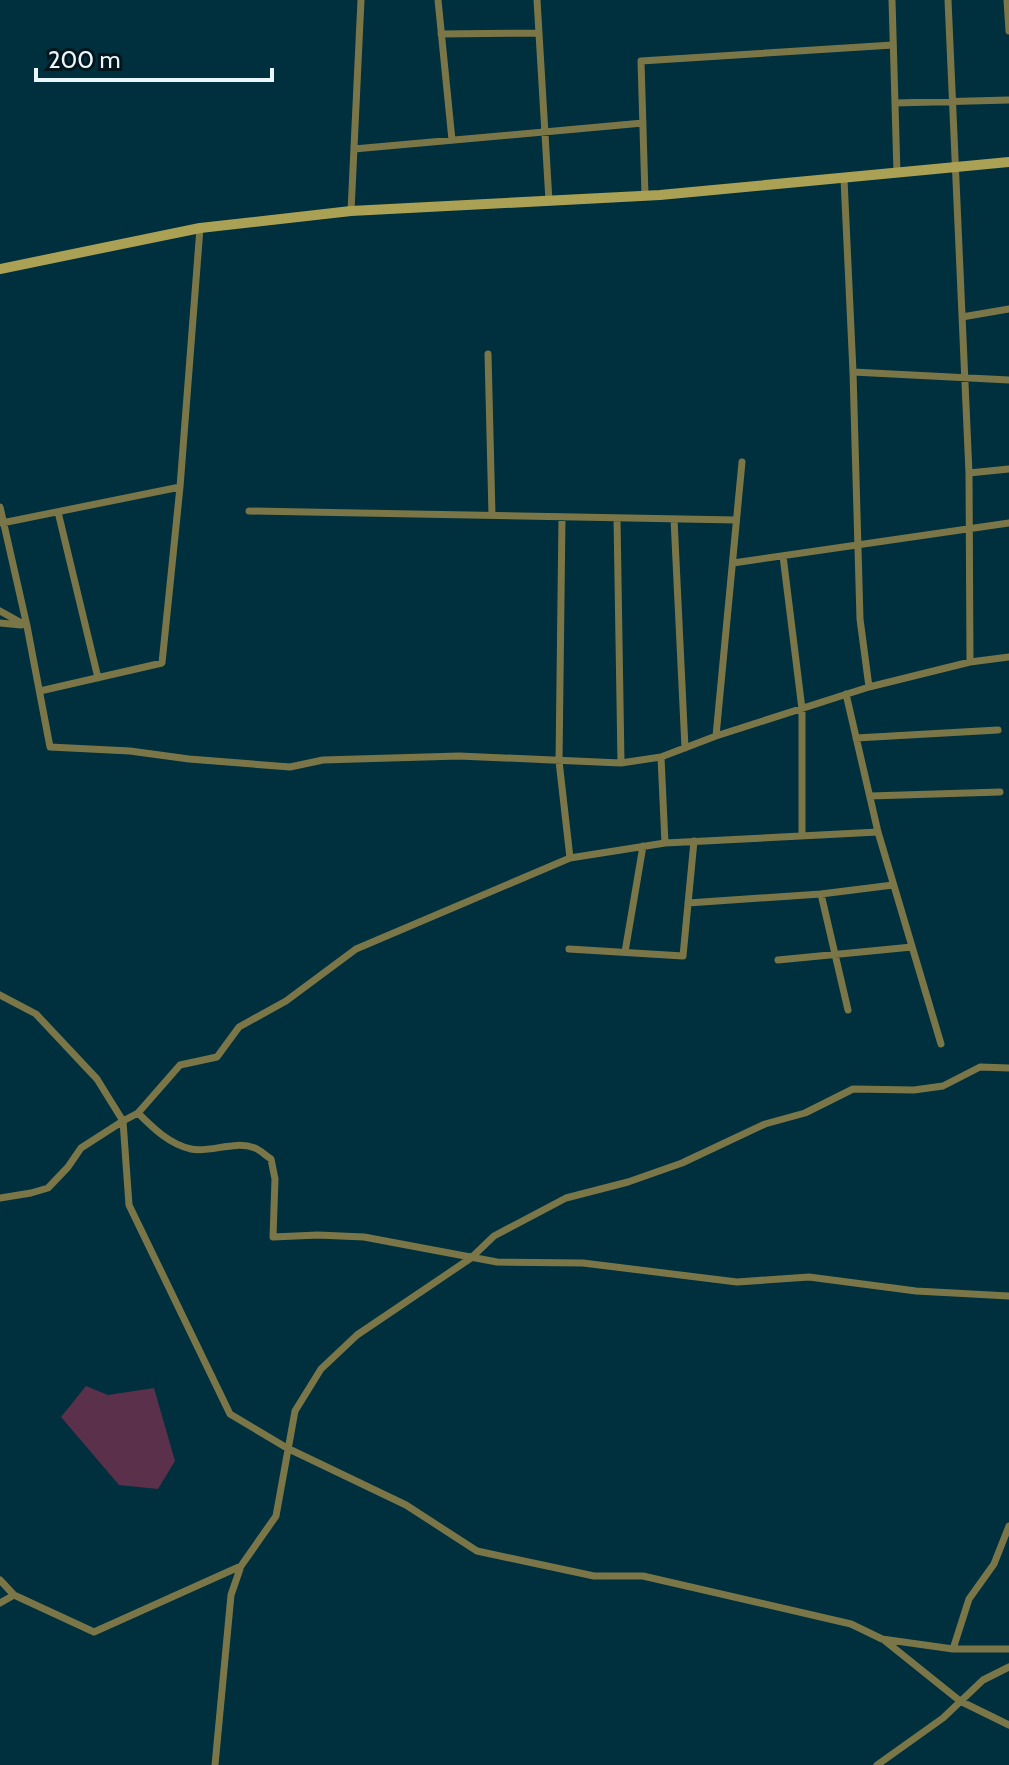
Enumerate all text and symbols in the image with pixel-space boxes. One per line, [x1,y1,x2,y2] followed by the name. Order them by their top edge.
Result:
[36,32,272,82] scale bar
[48,45,121,74] text: 200 m

